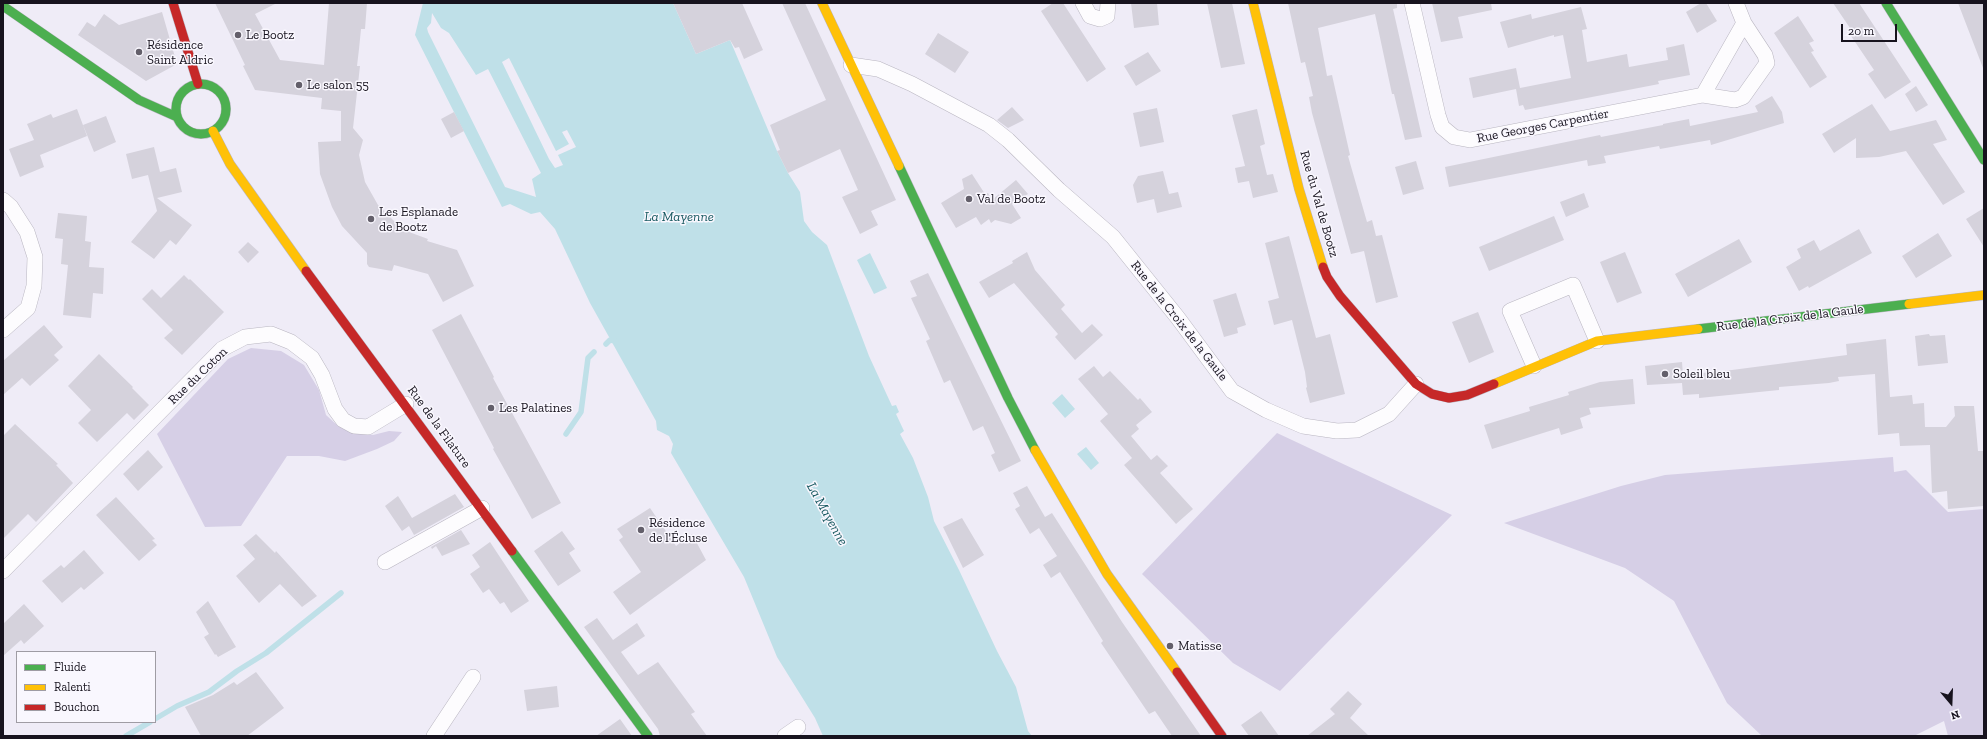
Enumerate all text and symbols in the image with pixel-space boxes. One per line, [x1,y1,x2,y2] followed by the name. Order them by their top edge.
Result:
[1843,16,1899,42] scale bar
[1848,24,1874,38] text: 20 m
[246,27,294,43] place label: Le Bootz
[233,30,243,40] marker: Le Bootz
[147,37,213,68] place label: Résidence Saint Aldric
[134,47,144,57] marker: Résidence Saint Aldric
[307,77,369,93] place label: Le salon 55
[294,80,304,90] marker: Le salon 55
[1476,106,1610,146] street label: Rue Georges Carpentier
[1296,149,1342,259] street label: Rue du Val de Bootz
[977,191,1046,207] place label: Val de Bootz
[964,194,974,204] marker: Val de Bootz
[379,204,458,235] place label: Les Esplanade de Bootz
[644,209,714,225] water label: La Mayenne
[366,214,376,224] marker: Les Esplanade de Bootz
[1127,258,1231,384] street label: Rue de la Croix de la Gaule
[1716,301,1864,335] street label: Rue de la Croix de la Gaule
[165,344,231,408] street label: Rue du Coton
[1673,366,1730,382] place label: Soleil bleu
[1660,369,1670,379] marker: Soleil bleu
[404,383,474,471] street label: Rue de la Filature
[499,400,572,416] place label: Les Palatines
[486,403,496,413] marker: Les Palatines
[803,479,851,549] water label: La Mayenne
[649,515,707,546] place label: Résidence de l'Écluse
[636,525,646,535] marker: Résidence de l'Écluse
[1178,638,1222,654] place label: Matisse
[1165,641,1175,651] marker: Matisse
[16,651,156,723] legend
[54,660,86,674] text: Fluide
[54,680,91,694] text: Ralenti
[1931,683,1971,723] north arrow
[54,700,99,714] text: Bouchon
[1949,707,1961,722] text: N

